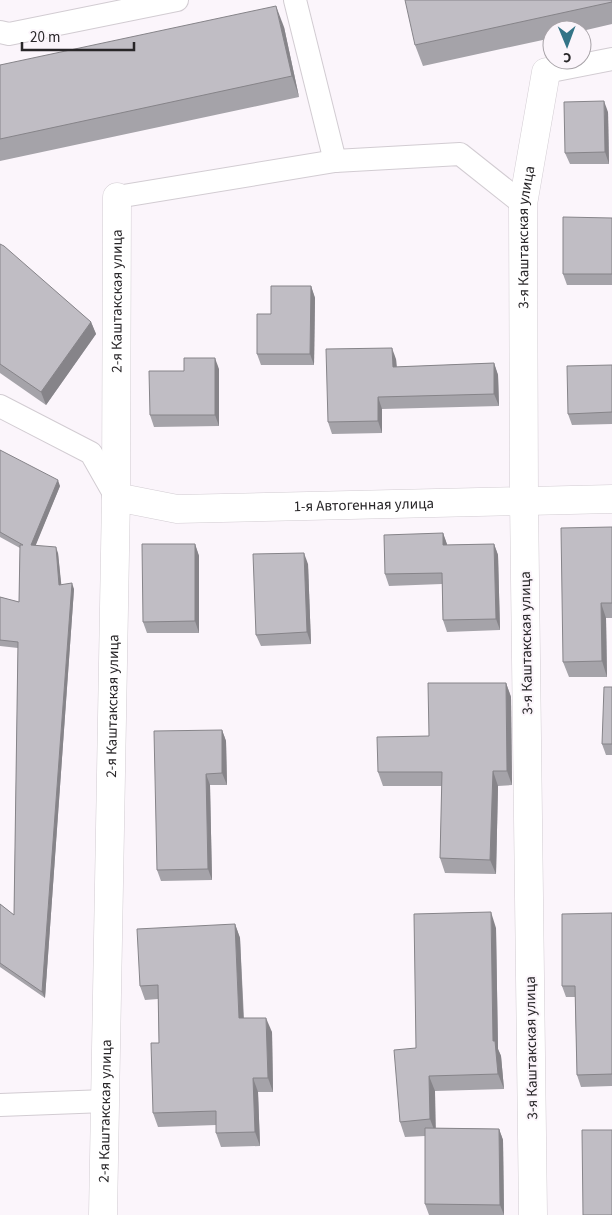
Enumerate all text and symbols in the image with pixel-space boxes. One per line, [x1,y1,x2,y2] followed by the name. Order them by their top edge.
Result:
[22,20,135,52] scale bar
[542,20,592,70] north arrow
[30,27,60,48] text: 20 m
[563,47,571,67] text: С
[513,164,540,309] street label: 3-я Каштакская улица
[106,229,128,373] street label: 2-я Каштакская улица
[293,493,434,517] street label: 1-я Автогенная улица
[515,571,538,715] street label: 3-я Каштакская улица
[101,634,125,778] street label: 2-я Каштакская улица
[520,976,543,1120] street label: 3-я Каштакская улица
[94,1039,117,1183] street label: 2-я Каштакская улица

